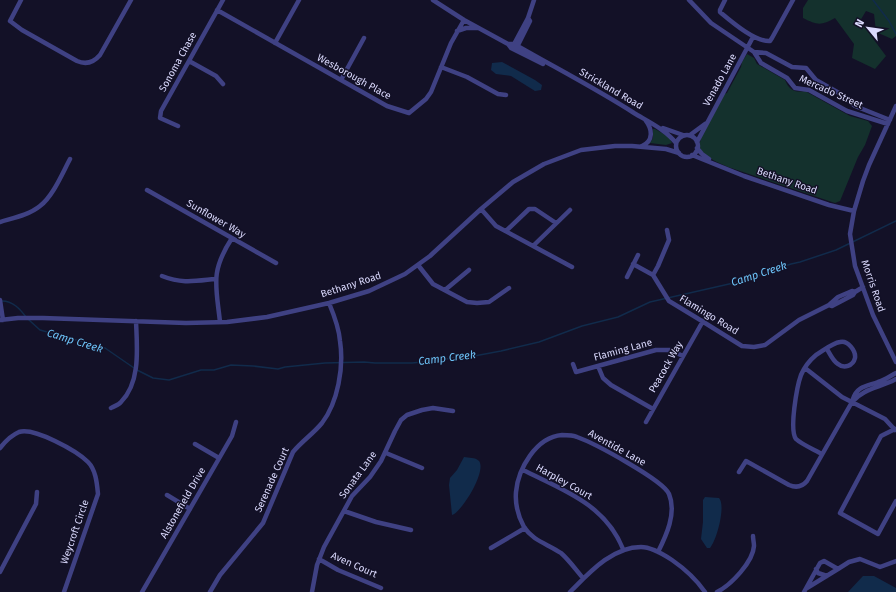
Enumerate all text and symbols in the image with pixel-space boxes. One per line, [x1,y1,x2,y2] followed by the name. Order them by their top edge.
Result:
[848,8,888,48] north arrow
[852,17,867,30] text: N
[157,30,199,94] street label: Sonoma Chase
[315,52,393,102] street label: Wesborough Place
[701,52,739,108] street label: Venado Lane
[577,66,645,112] street label: Strickland Road
[797,73,865,112] street label: Mercado Street
[755,165,819,197] street label: Bethany Road
[184,197,248,241] street label: Sunflower Way
[858,258,888,314] street label: Morris Road
[729,259,789,289] water label: Camp Creek
[319,270,383,300] street label: Bethany Road
[677,293,741,337] street label: Flamingo Road
[45,326,105,356] water label: Camp Creek
[593,336,653,364] street label: Flaming Lane
[646,339,686,395] street label: Peacock Way
[418,348,476,368] water label: Camp Creek
[586,427,648,469] street label: Aventide Lane
[252,445,292,514] street label: Serenade Court
[337,449,379,501] street label: Sonata Lane
[534,462,595,503] street label: Harpley Court
[158,465,208,541] street label: Alstonefield Drive
[58,498,92,566] street label: Weycroft Circle
[329,550,379,581] street label: Aven Court

